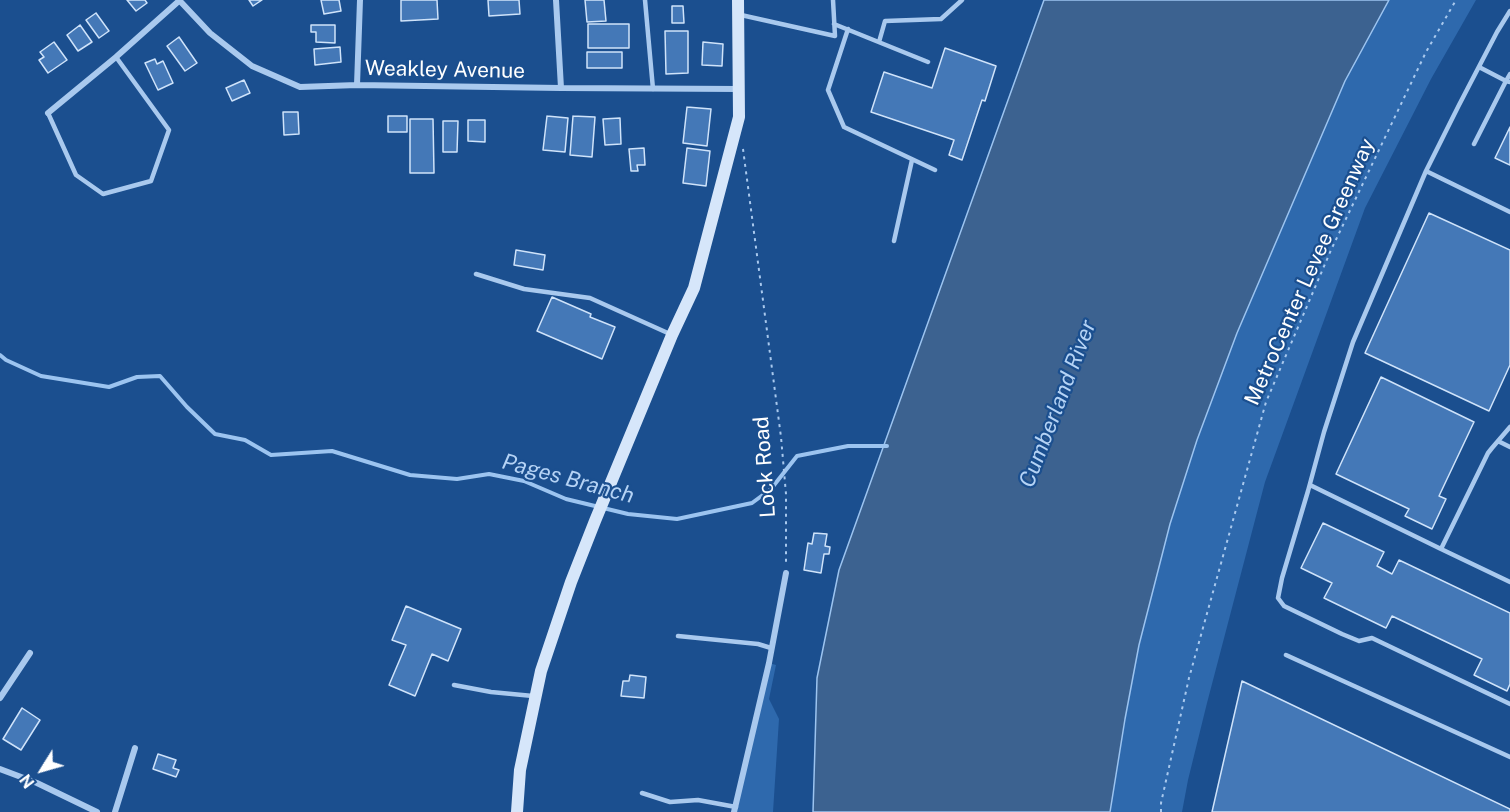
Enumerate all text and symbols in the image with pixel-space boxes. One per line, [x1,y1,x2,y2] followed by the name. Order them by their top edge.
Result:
[365,56,525,84] street label: Weakley Avenue
[1240,135,1380,409] street label: MetroCenter Levee Greenway
[1014,317,1102,491] water label: Cumberland River
[749,415,781,519] street label: Lock Road
[499,449,637,509] water label: Pages Branch
[12,740,72,800] north arrow
[16,770,39,792] text: N

